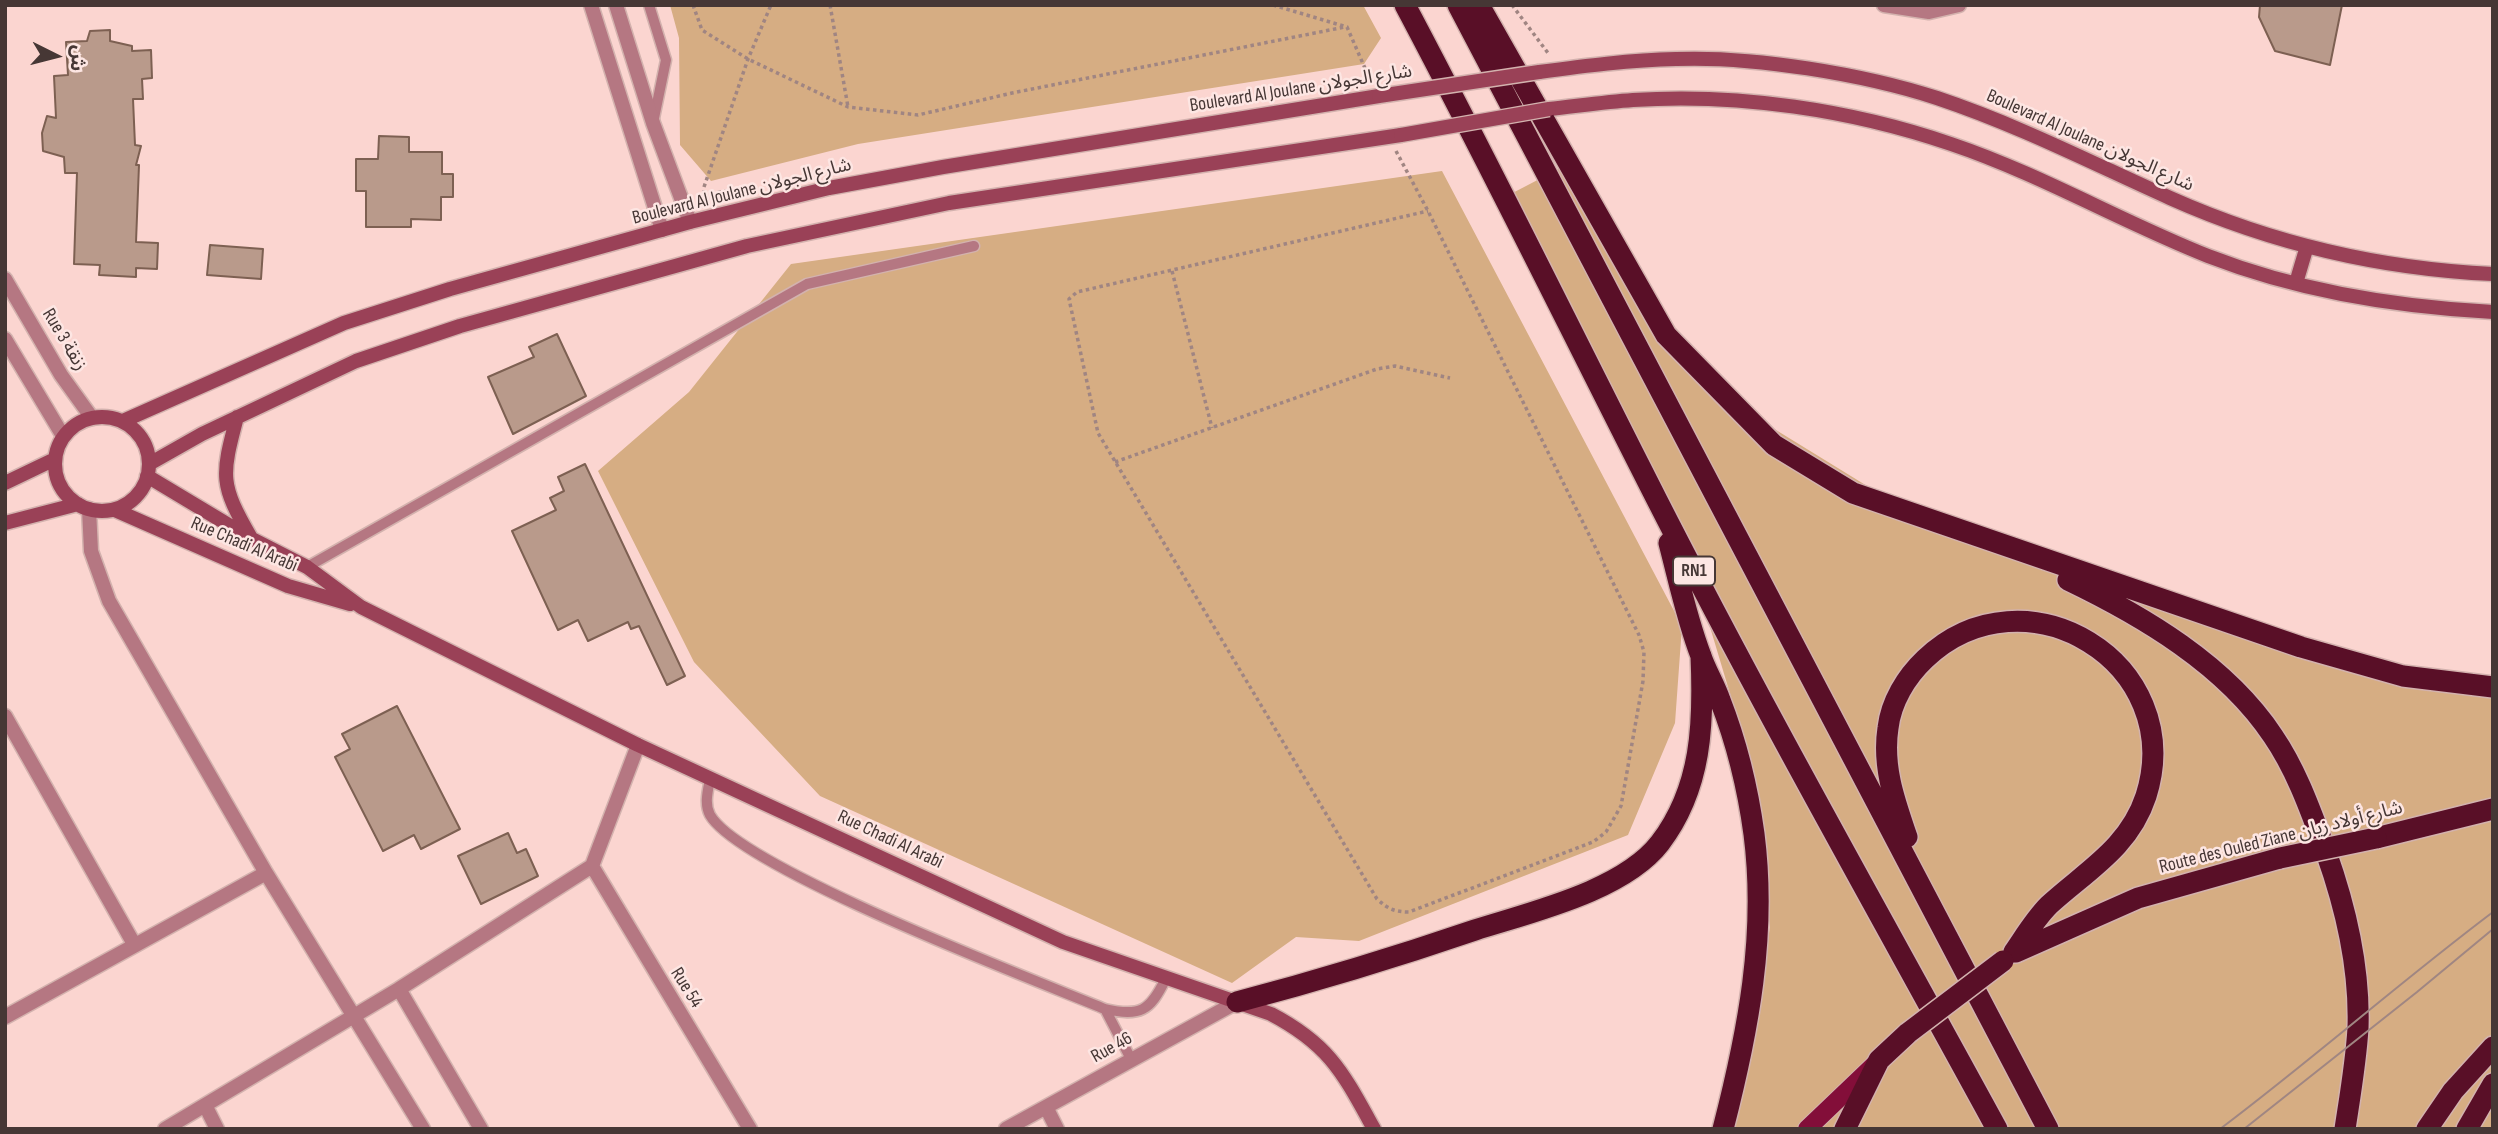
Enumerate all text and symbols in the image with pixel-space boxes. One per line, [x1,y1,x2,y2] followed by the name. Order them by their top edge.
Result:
[21,21,91,91] north arrow
[65,44,90,72] text: ش
[1188,60,1414,118] street label: Boulevard Al Joulane شارع الجولان
[1983,85,2197,197] street label: Boulevard Al Joulane شارع الجولان
[630,154,854,230] street label: Boulevard Al Joulane شارع الجولان
[37,305,91,375] street label: Rue 3 زنقة
[187,512,301,578] street label: Rue Chadi Al Arabi
[1673,556,1715,586] road number: RN1
[2157,797,2405,879] street label: Route des Ouled Ziane شارع أولاد زيان
[834,806,946,874] street label: Rue Chadi Al Arabi
[665,964,707,1012] street label: Rue 54
[1087,1027,1137,1069] street label: Rue 46

